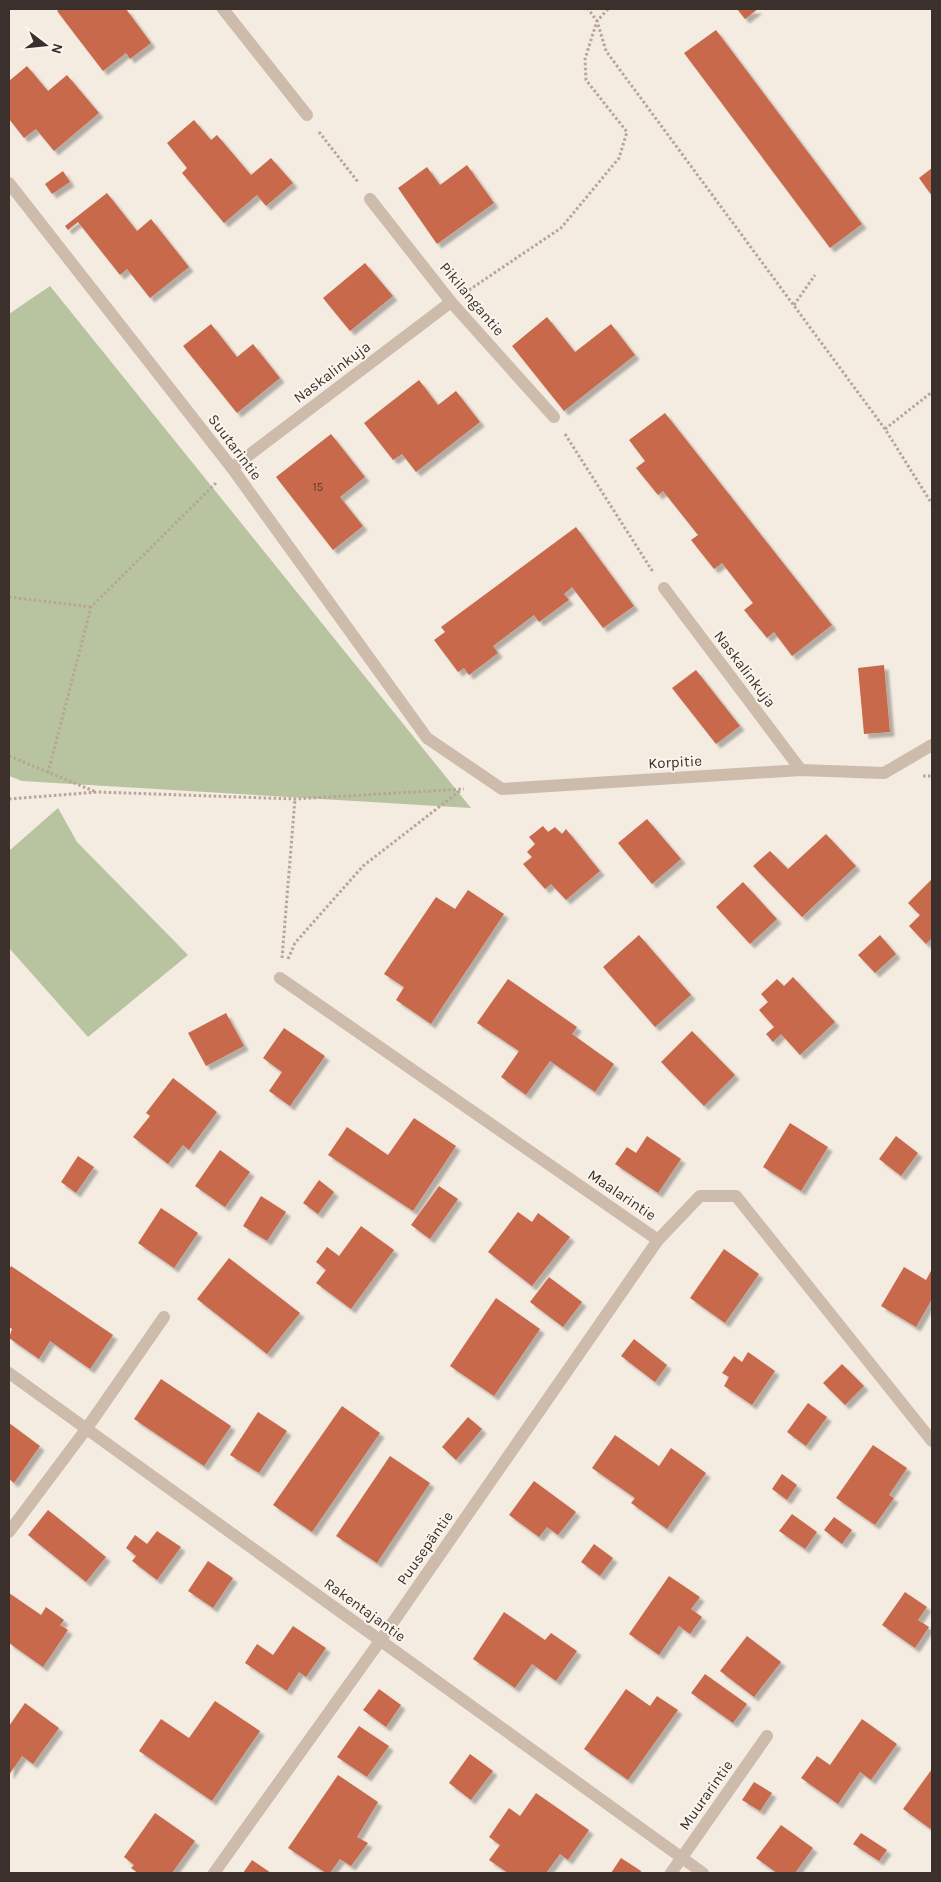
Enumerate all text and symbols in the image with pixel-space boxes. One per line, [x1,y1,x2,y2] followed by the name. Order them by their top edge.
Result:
[20,20,70,70] north arrow
[47,41,67,56] text: N
[436,258,508,340] street label: Pikilangantie
[290,337,374,407] street label: Naskalinkuja
[204,410,266,484] street label: Suutarintie
[313,480,324,494] house number: 15
[710,627,780,711] street label: Naskalinkuja
[648,752,702,772] street label: Korpitie
[584,1166,660,1224] street label: Maalarintie
[393,1508,457,1588] street label: Puusepäntie
[321,1574,409,1646] street label: Rakentajantie
[675,1757,737,1833] street label: Muurarintie

